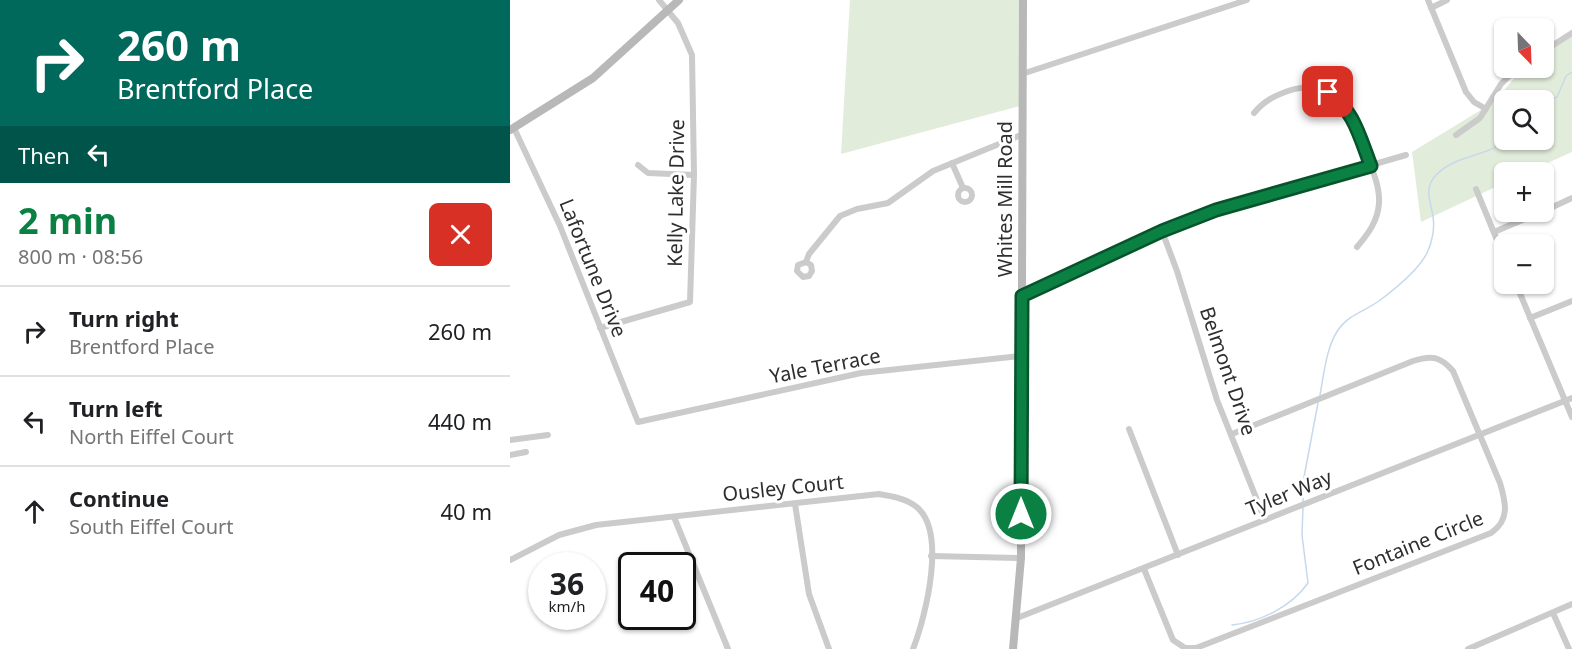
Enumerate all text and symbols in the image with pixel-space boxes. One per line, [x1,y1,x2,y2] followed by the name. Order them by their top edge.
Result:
[117,16,241,73] text: 260 m
[1494,18,1554,78] north arrow
[1494,18,1554,294] map controls
[18,24,96,102] icon: right
[1302,66,1353,117] pin
[117,70,313,107] text: Brentford Place
[1311,75,1344,108] icon: arrive
[1494,90,1554,150] button: search
[661,119,690,267] street label: Kelly Lake Drive
[991,121,1018,277] street label: Whites Mill Road
[82,138,115,171] icon: left
[18,140,70,170] text: Then
[1494,162,1554,222] button: +
[553,195,633,341] street label: Lafortune Drive
[18,196,117,245] text: 2 min
[429,203,492,266] button: close
[1494,234,1554,294] button: −
[18,243,143,270] text: 800 m · 08:56
[69,303,179,333] text: Turn right
[1194,303,1263,439] street label: Belmont Drive
[18,315,51,348] icon: right
[428,316,492,346] text: 260 m
[69,333,214,360] text: Brentford Place
[767,342,883,389] street label: Yale Terrace
[69,393,163,423] text: Turn left
[18,405,51,438] icon: left
[428,406,492,436] text: 440 m
[69,423,234,450] text: North Eiffel Court
[1242,463,1337,522] street label: Tyler Way
[721,468,845,507] street label: Ousley Court
[989,482,1053,546] position arrow
[69,483,169,513] text: Continue
[18,495,51,528] icon: ahead
[441,496,492,526] text: 40 m
[1348,504,1487,581] street label: Fontaine Circle
[69,513,233,540] text: South Eiffel Court
[618,552,696,630] speed limit sign: 40
[550,563,584,604] text: 36
[549,596,585,616] text: km/h

